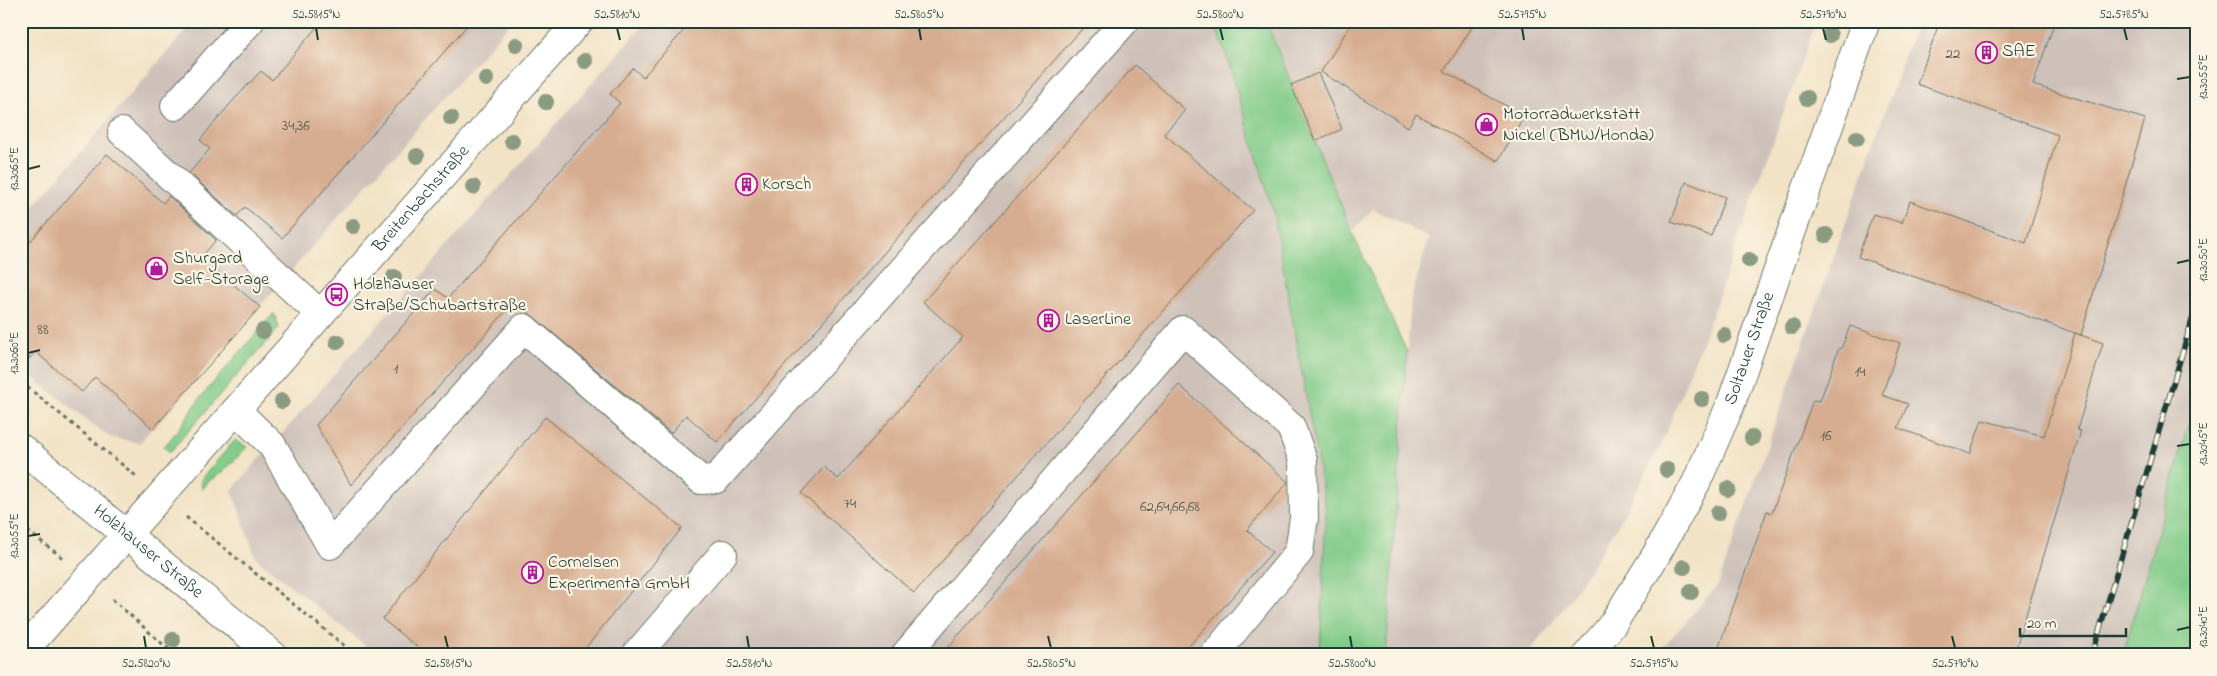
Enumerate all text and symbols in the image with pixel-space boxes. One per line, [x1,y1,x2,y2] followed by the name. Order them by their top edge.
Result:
[292,6,340,24] text: 52.5815°N
[594,6,640,24] text: 52.5810°N
[894,6,944,24] text: 52.5805°N
[1196,6,1244,24] text: 52.5800°N
[1498,6,1546,24] text: 52.5795°N
[1799,6,1847,24] text: 52.5790°N
[2099,6,2149,24] text: 52.5785°N
[2002,39,2036,65] place label: SAE
[1974,40,1998,64] building icon: SAE
[1946,43,1961,65] house number: 22
[2195,54,2213,100] text: 13.3055°E
[1503,102,1654,149] place label: Motorradwerkstatt Nickel (BMW/Honda)
[1475,113,1499,137] shop icon: Motorradwerkstatt Nickel (BMW/Honda)
[282,115,310,137] house number: 34,36
[366,139,477,260] street label: Breitenbachstraße
[6,147,24,191] text: 13.3065°E
[762,172,811,198] place label: Korsch
[734,173,758,197] building icon: Korsch
[2195,238,2213,282] text: 13.3050°E
[173,246,270,294] place label: Shurgard Self-Storage
[145,257,169,281] shop icon: Shurgard Self-Storage
[353,272,527,319] place label: Holzhauser Straße/Schubartstraße
[325,283,349,307] bus stop icon: Holzhauser Straße/Schubartstraße
[1718,288,1782,409] street label: Soltauer Straße
[1065,307,1132,333] place label: LaserLine
[1037,308,1061,332] building icon: LaserLine
[37,319,49,341] house number: 88
[6,332,24,374] text: 13.3060°E
[394,358,399,380] house number: 1
[1855,361,1865,383] house number: 14
[2195,422,2213,466] text: 13.3045°E
[1820,425,1832,447] house number: 16
[844,493,856,515] house number: 74
[1140,496,1200,518] house number: 62,64,66,68
[87,499,209,606] street label: Holzhauser Straße
[6,513,24,559] text: 13.3055°E
[548,550,690,597] place label: Cornelsen Experimenta GmbH
[520,561,544,585] building icon: Cornelsen Experimenta GmbH
[2020,606,2126,638] scale bar
[2195,606,2213,648] text: 13.3040°E
[2027,613,2057,635] text: 20 m
[121,655,171,673] text: 52.5820°N
[424,655,472,673] text: 52.5815°N
[726,655,772,673] text: 52.5810°N
[1026,655,1076,673] text: 52.5805°N
[1328,655,1376,673] text: 52.5800°N
[1630,655,1678,673] text: 52.5795°N
[1931,655,1979,673] text: 52.5790°N

